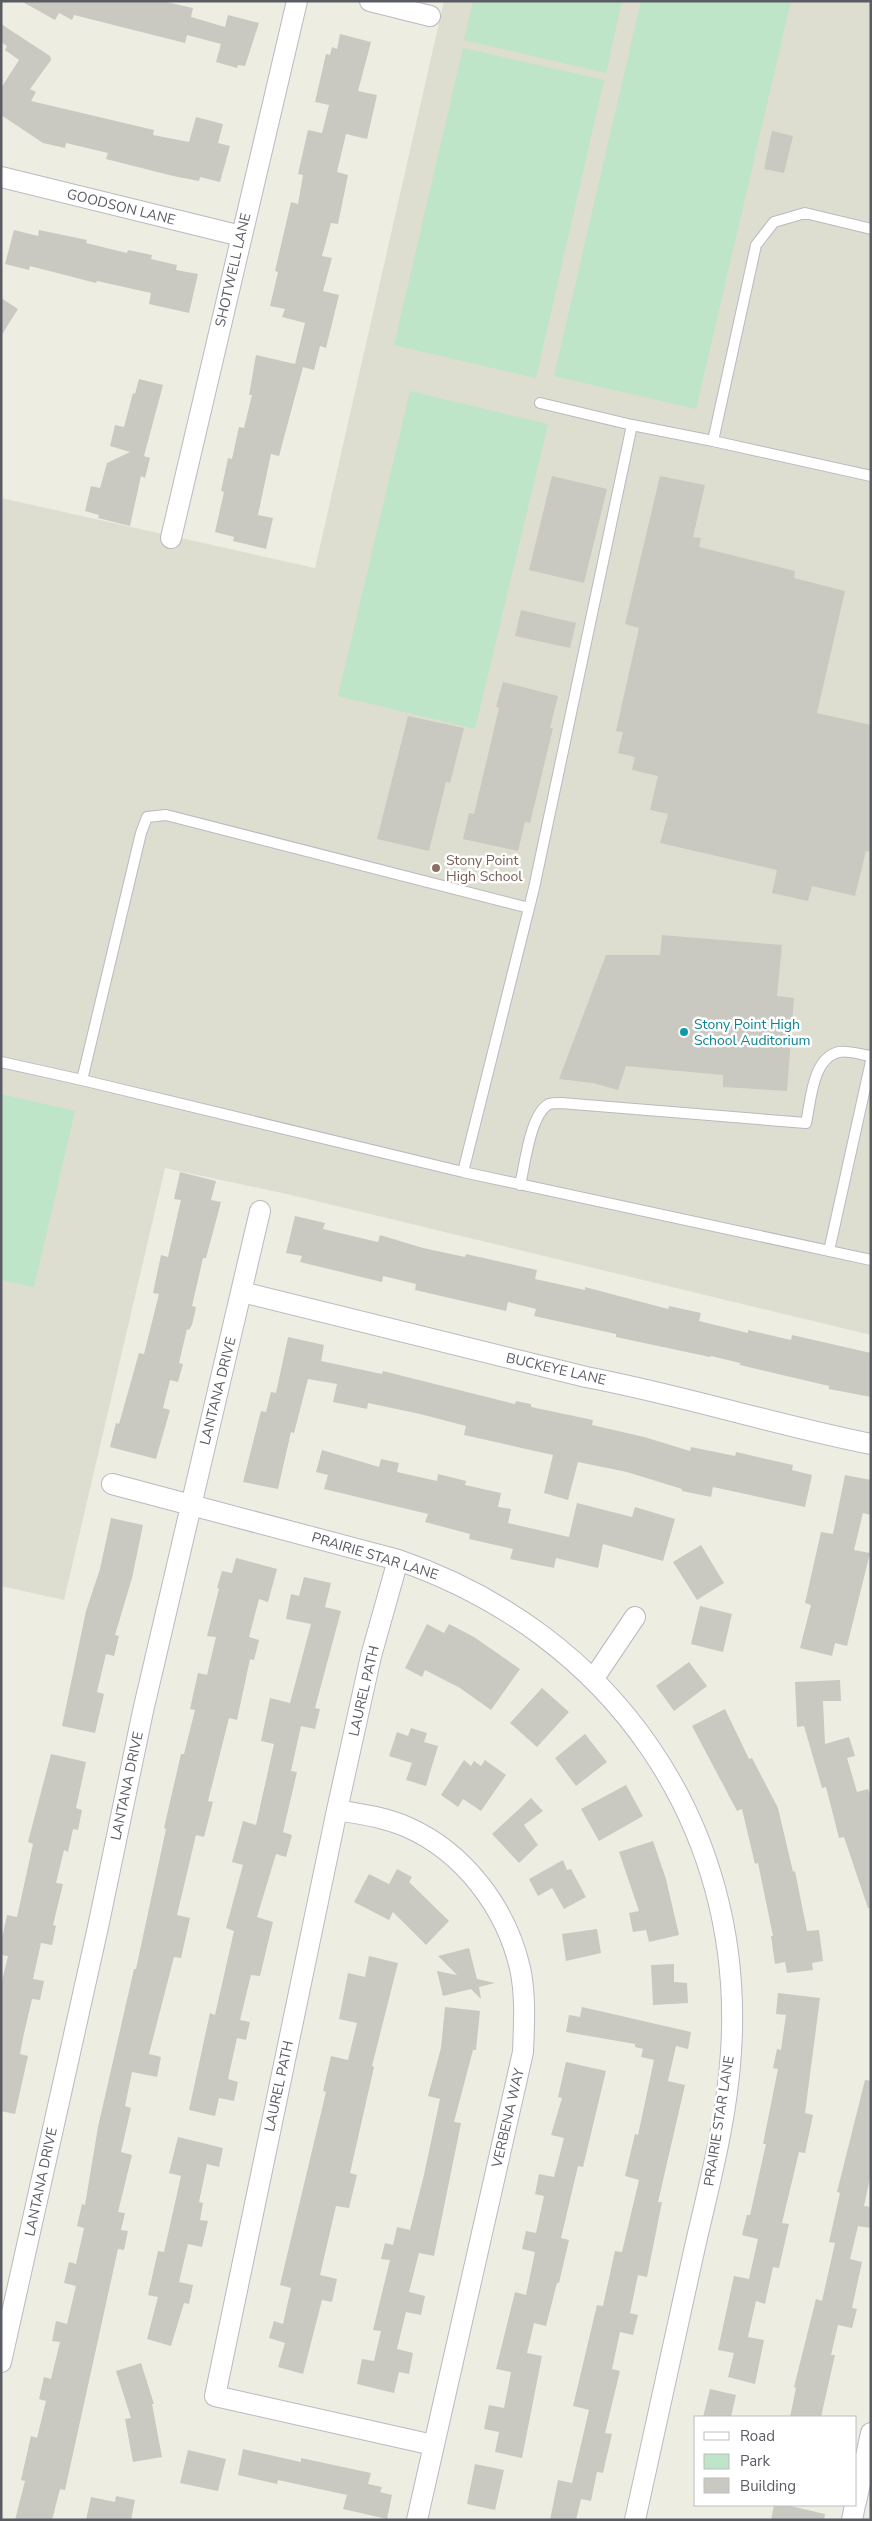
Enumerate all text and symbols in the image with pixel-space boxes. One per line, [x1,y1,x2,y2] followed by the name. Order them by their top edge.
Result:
[65,184,177,230] street label: GOODSON LANE
[211,211,255,329] street label: SHOTWELL LANE
[446,851,523,886] place label: Stony Point High School
[430,862,442,874] marker: Stony Point High School
[694,1015,811,1050] place label: Stony Point High School Auditorium
[678,1026,690,1038] marker: Stony Point High School Auditorium
[195,1335,241,1447] street label: LANTANA DRIVE
[504,1348,608,1390] street label: BUCKEYE LANE
[309,1528,441,1584] street label: PRAIRIE STAR LANE
[344,1644,384,1738] street label: LAUREL PATH
[106,1730,148,1842] street label: LANTANA DRIVE
[260,2039,298,2133] street label: LAUREL PATH
[699,2055,739,2187] street label: PRAIRIE STAR LANE
[487,2066,529,2170] street label: VERBENA WAY
[20,2126,62,2238] street label: LANTANA DRIVE
[694,2416,857,2506] legend
[740,2426,775,2446] text: Road
[740,2451,770,2471] text: Park
[740,2476,796,2496] text: Building

